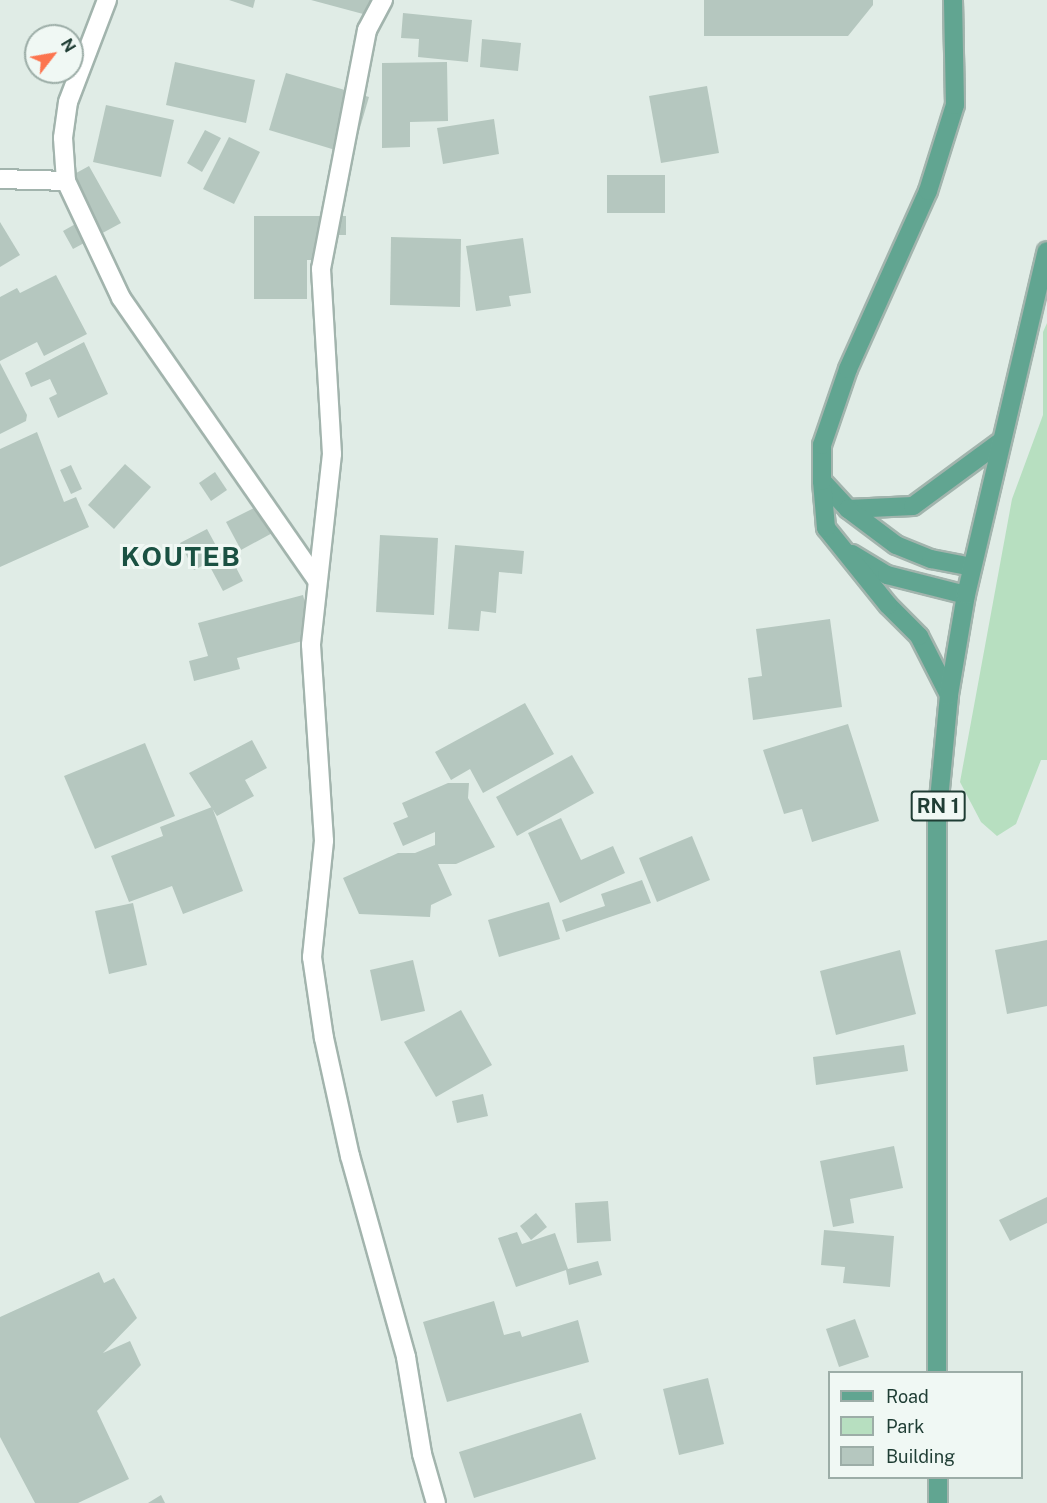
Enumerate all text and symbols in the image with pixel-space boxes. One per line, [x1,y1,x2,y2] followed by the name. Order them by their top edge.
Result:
[24,24,84,84] north arrow
[57,35,80,56] text: N
[121,541,241,573] district label: KOUTEB
[910,789,966,823] road number: RN 1
[828,1371,1023,1479] legend
[886,1386,929,1407] text: Road
[886,1416,924,1437] text: Park
[886,1446,955,1467] text: Building

